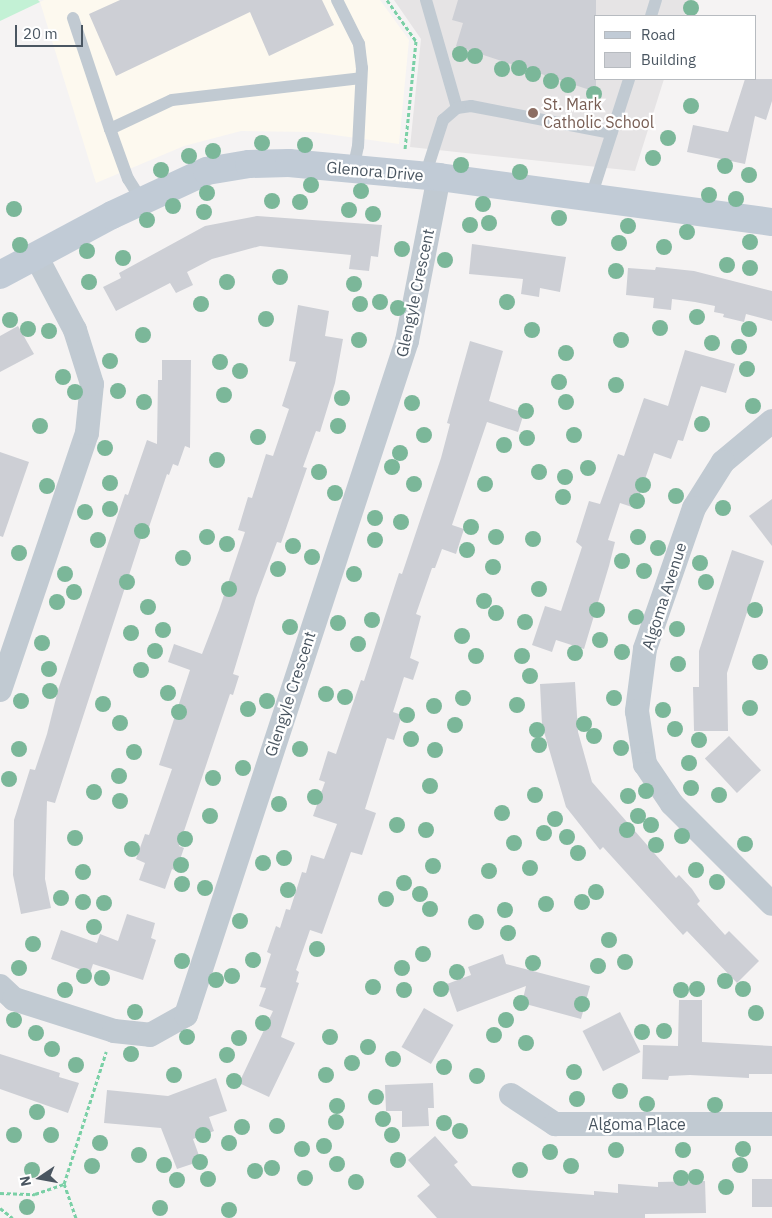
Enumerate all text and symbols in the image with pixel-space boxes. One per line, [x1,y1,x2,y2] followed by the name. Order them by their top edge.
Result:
[18,15,85,47] scale bar
[594,15,757,80] legend
[23,24,58,43] text: 20 m
[641,25,676,44] text: Road
[641,50,696,69] text: Building
[543,94,654,132] place label: St. Mark Catholic School
[527,107,539,119] marker: St. Mark Catholic School
[326,157,424,185] street label: Glenora Drive
[392,227,438,359] street label: Glengyle Crescent
[638,540,690,652] street label: Algoma Avenue
[261,629,319,759] street label: Glengyle Crescent
[588,1114,686,1134] street label: Algoma Place
[15,1153,65,1203] north arrow
[15,1174,35,1188] text: N

